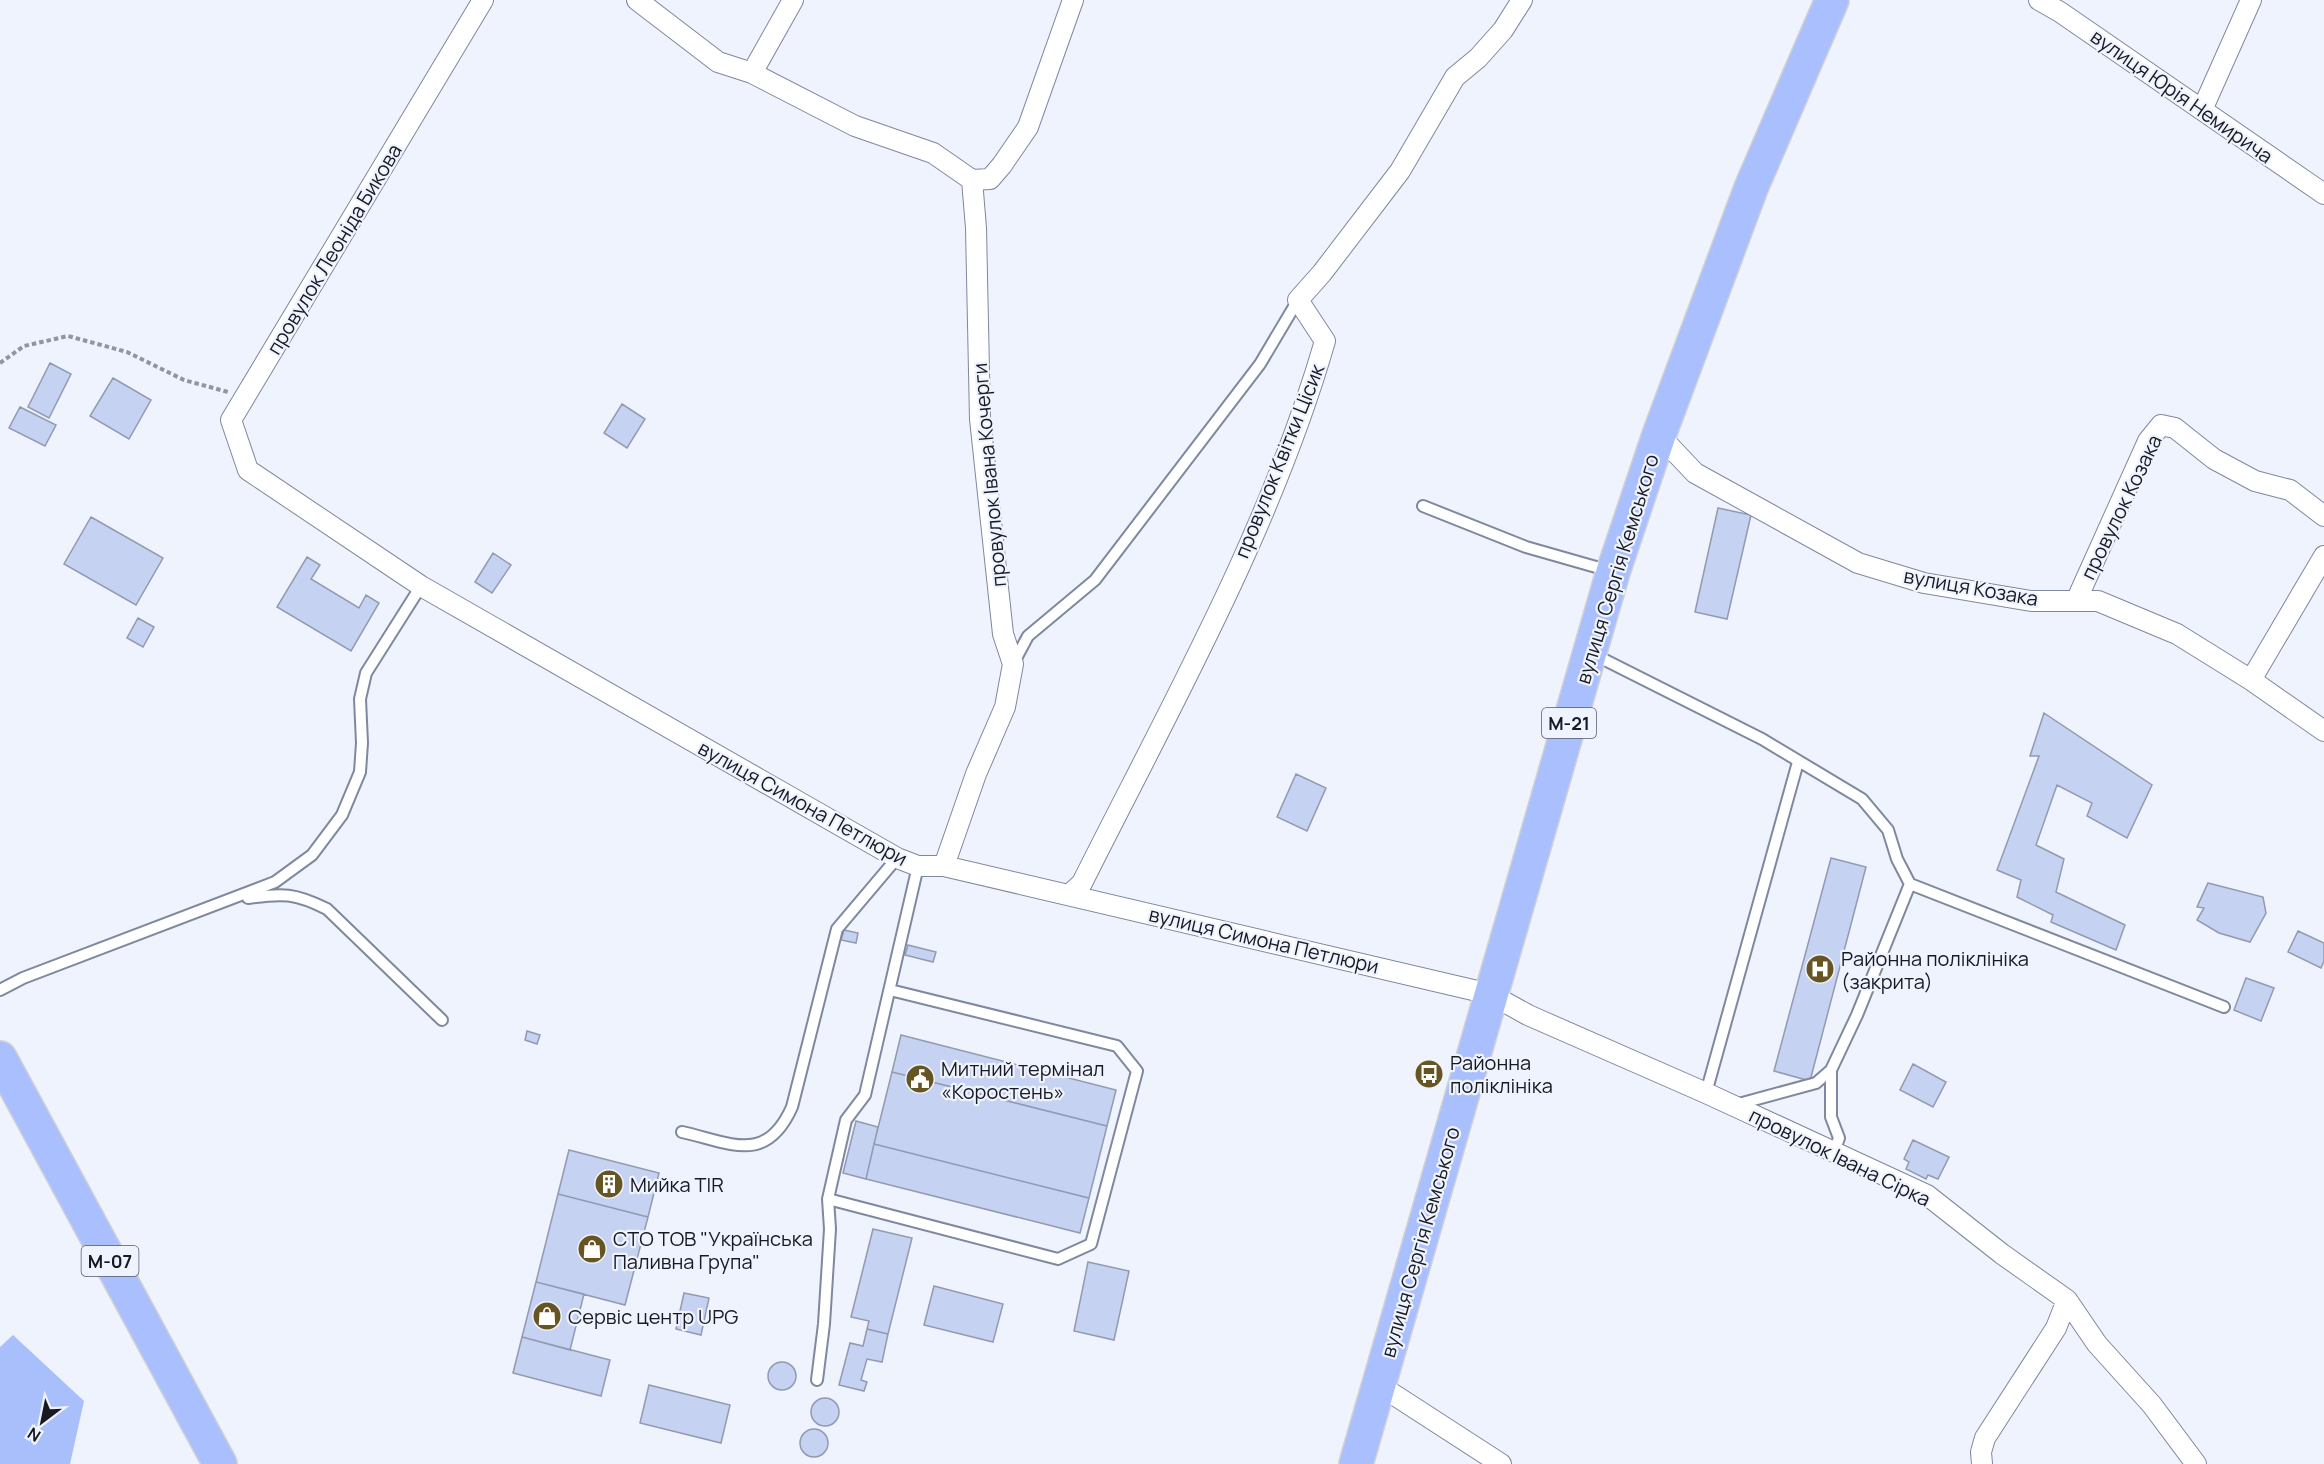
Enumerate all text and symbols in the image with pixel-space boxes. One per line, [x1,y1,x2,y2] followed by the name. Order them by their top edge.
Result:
[2086,23,2278,169] street label: вулиця Юрія Немирича
[260,139,408,359] street label: провулок Леоніда Бикова
[1228,359,1331,562] street label: провулок Квітки Цісик
[966,362,1012,588] street label: провулок Івана Кочерги
[2074,430,2168,584] street label: провулок Козака
[1569,451,1665,687] street label: вулиця Сергія Кемського
[1902,562,2040,612] street label: вулиця Козака
[1542,708,1596,738] road number: М-21
[694,734,912,872] street label: вулиця Симона Петлюри
[1146,900,1382,980] street label: вулиця Симона Петлюри
[1841,945,2029,995] place label: Районна поліклініка (закрита)
[1804,953,1836,985] hospital icon: Районна поліклініка (закрита)
[1450,1049,1553,1099] place label: Районна поліклініка
[941,1055,1105,1105] place label: Митний термінал «Коростень»
[1413,1058,1445,1090] bus stop icon: Районна поліклініка
[904,1063,936,1095] public building icon: Митний термінал «Коростень»
[1745,1101,1935,1213] street label: провулок Івана Сірка
[1374,1123,1466,1360] street label: вулиця Сергія Кемського
[593,1168,625,1200] building icon: Мийка TIR
[630,1171,724,1198] place label: Мийка TIR
[613,1225,813,1275] place label: СТО ТОВ "Українська Паливна Група"
[576,1233,608,1265] shop icon: СТО ТОВ "Українська Паливна Група"
[82,1246,138,1276] road number: М-07
[531,1300,563,1332] shop icon: Сервіс центр UPG
[568,1303,738,1330] place label: Сервіс центр UPG
[12,1392,72,1452] north arrow
[23,1422,45,1447] text: N

